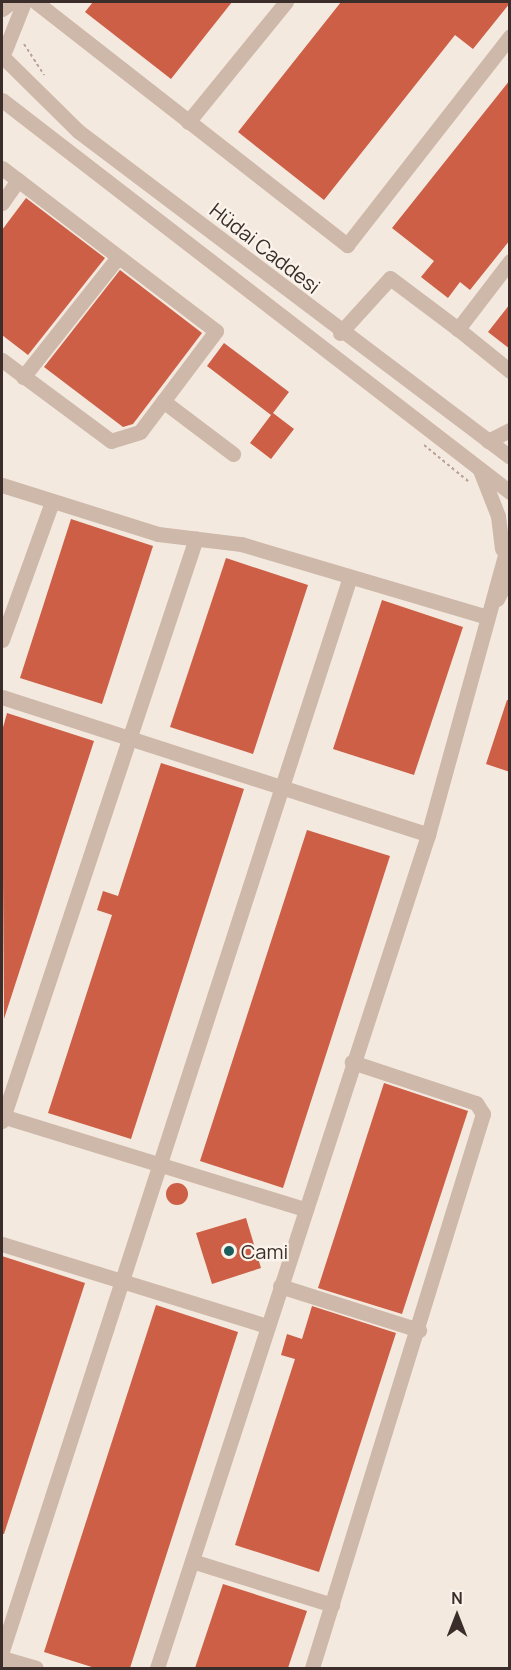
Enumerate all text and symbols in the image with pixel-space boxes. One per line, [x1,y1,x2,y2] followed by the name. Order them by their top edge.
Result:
[205,198,325,298] street label: Hüdai Caddesi
[241,1239,288,1263] place label: Cami
[222,1244,236,1258] marker: Cami
[427,1586,487,1646] north arrow
[451,1587,463,1609] text: N

